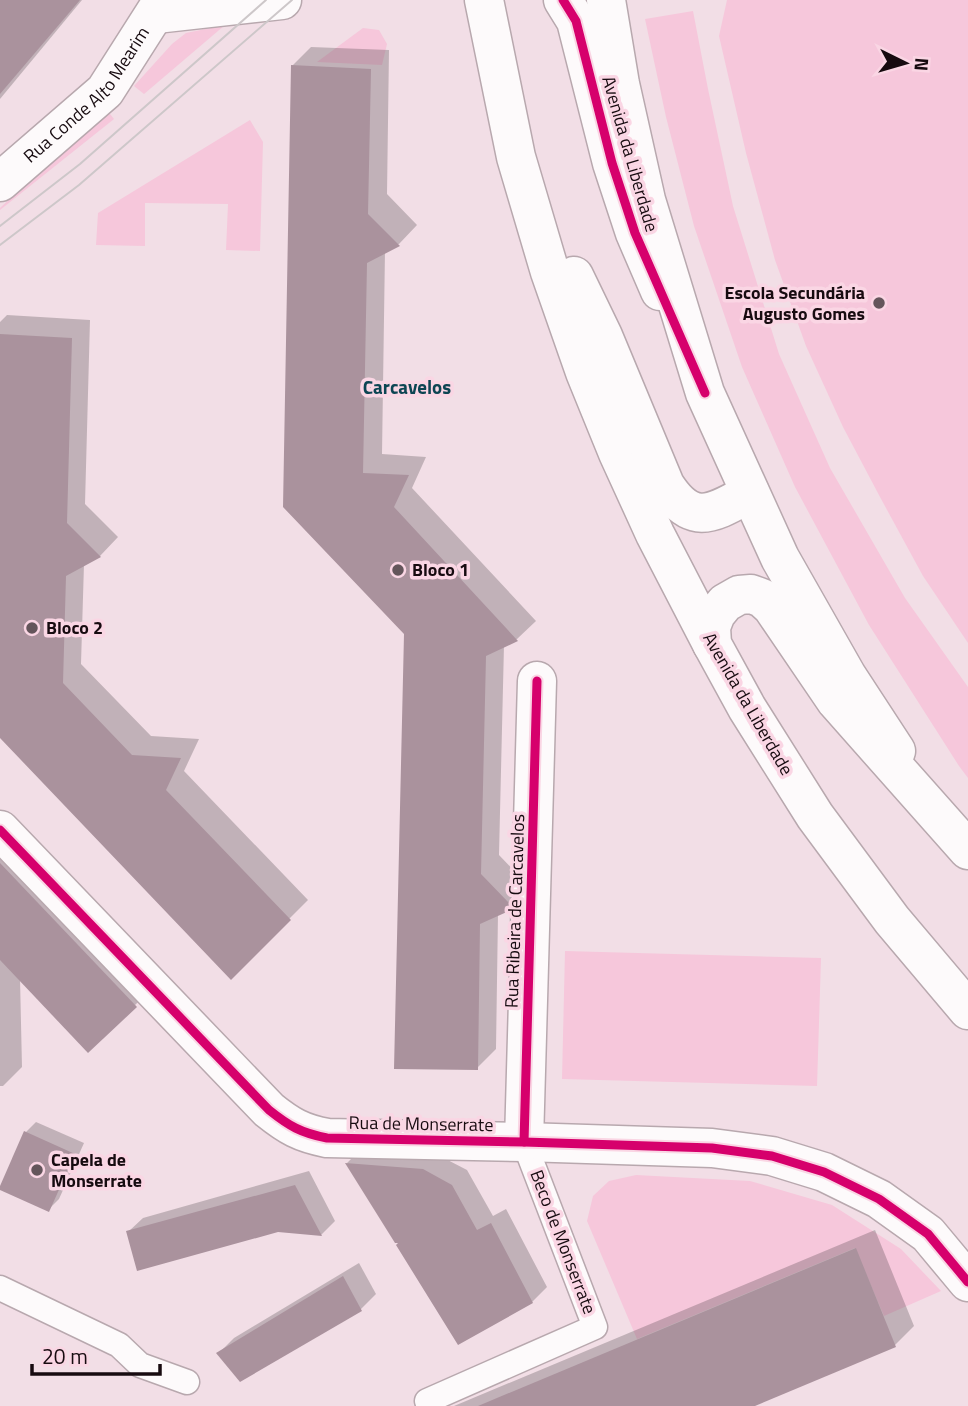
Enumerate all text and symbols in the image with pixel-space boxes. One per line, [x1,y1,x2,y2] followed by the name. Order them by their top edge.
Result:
[17,21,156,169] street label: Rua Conde Alto Mearim
[870,28,940,98] north arrow
[907,57,937,72] text: N
[595,73,666,235] street label: Avenida da Liberdade
[724,279,865,327] place label: Escola Secundária Augusto Gomes
[871,295,887,311] marker: Escola Secundária Augusto Gomes
[363,372,451,401] district label: Carcavelos
[412,556,469,583] place label: Bloco 1
[390,562,406,578] marker: Bloco 1
[46,614,103,641] place label: Bloco 2
[24,620,40,636] marker: Bloco 2
[697,627,800,780] street label: Avenida da Liberdade
[498,814,531,1008] street label: Rua Ribeira de Carcavelos
[348,1109,494,1138] street label: Rua de Monserrate
[51,1146,142,1194] place label: Capela de Monserrate
[29,1162,45,1178] marker: Capela de Monserrate
[524,1166,603,1318] street label: Beco de Monserrate
[32,1332,159,1376] scale bar
[42,1340,88,1372] text: 20 m

